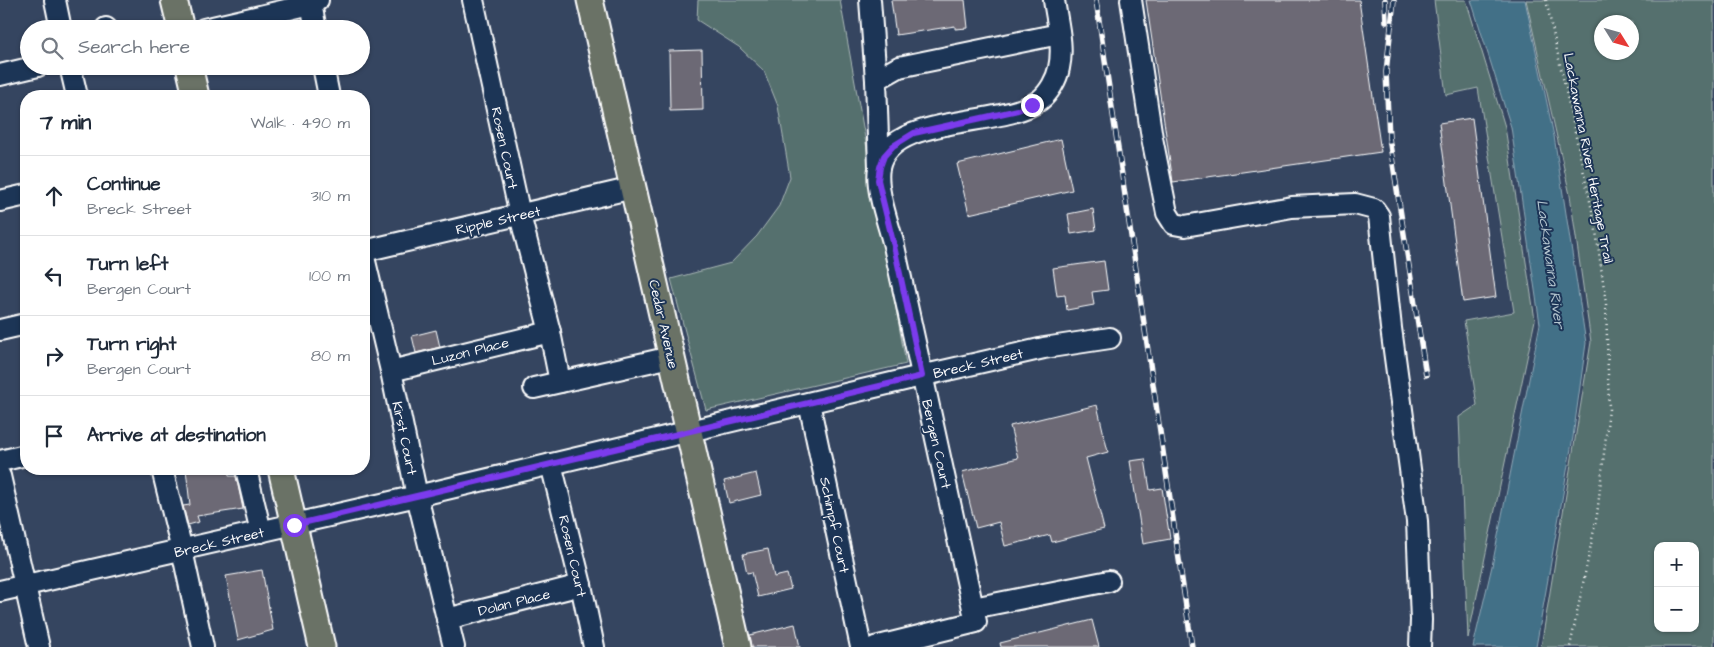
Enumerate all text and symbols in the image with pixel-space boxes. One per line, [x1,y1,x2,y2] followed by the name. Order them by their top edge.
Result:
[1594,15,1639,60] north arrow
[20,20,370,75] search box
[38,34,66,62] icon: search
[78,34,190,61] text: Search here
[1558,51,1618,265] street label: Lackawanna River Heritage Trail
[1021,94,1044,117] route end
[486,105,523,191] street label: Rosen Court
[40,108,91,137] text: 7 min
[250,112,350,134] text: Walk · 490 m
[87,171,161,198] text: Continue
[40,182,68,210] icon: ahead
[311,185,350,207] text: 310 m
[87,198,192,220] text: Breck Street
[1531,198,1570,332] water label: Lackawanna River
[454,201,543,240] street label: Ripple Street
[87,251,168,278] text: Turn left
[40,262,68,290] icon: left
[309,265,350,287] text: 100 m
[87,278,191,300] text: Bergen Court
[643,278,683,371] street label: Cedar Avenue
[87,331,176,358] text: Turn right
[430,333,511,371] street label: Luzon Place
[40,342,68,370] icon: right
[931,344,1025,384] street label: Breck Street
[311,345,350,367] text: 80 m
[87,358,191,380] text: Bergen Court
[916,398,956,491] street label: Bergen Court
[386,399,422,477] street label: Kirst Court
[40,422,68,450] icon: arrive
[87,422,266,449] text: Arrive at destination
[814,475,854,575] street label: Schimpf Court
[553,513,591,599] street label: Rosen Court
[283,514,306,537] route start
[172,523,266,563] street label: Breck Street
[1654,542,1699,632] map controls
[1654,542,1699,587] button: +
[476,584,553,622] street label: Dolan Place
[1654,587,1699,632] button: −

